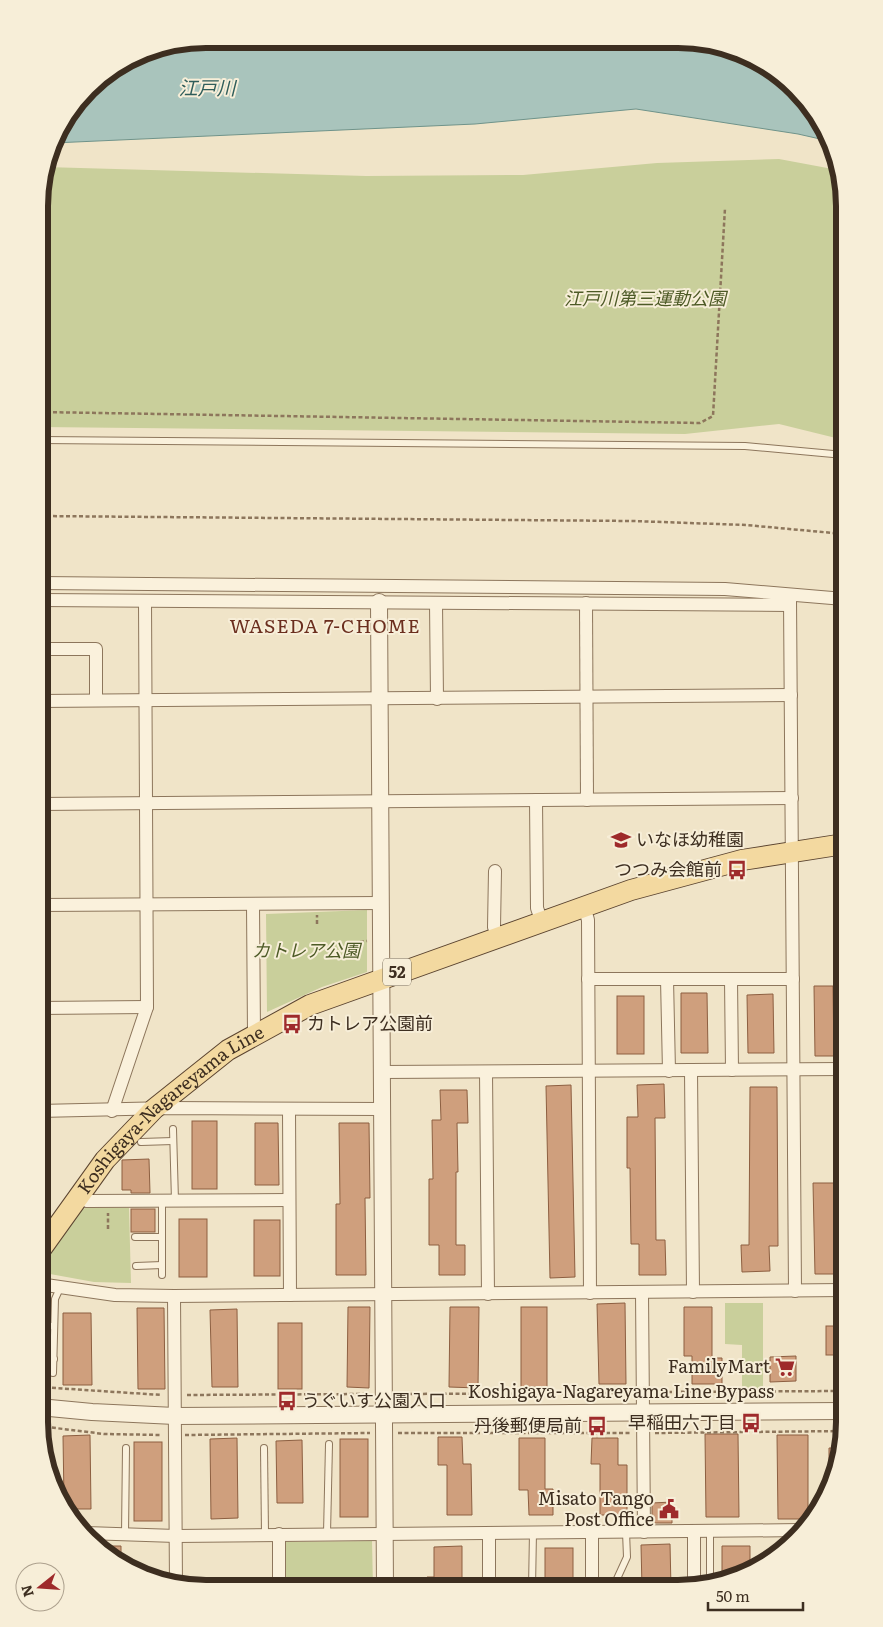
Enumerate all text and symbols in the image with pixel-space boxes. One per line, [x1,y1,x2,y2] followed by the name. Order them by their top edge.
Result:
[178,73,237,101] water label: 江戸川
[564,284,729,311] park label: 江戸川第三運動公園
[229,611,421,639] district label: WASEDA 7-CHOME
[636,825,744,852] place label: いなほ幼稚園
[610,829,632,851] school or university icon: いなほ幼稚園
[614,855,722,882] place label: つつみ会館前
[726,859,748,881] bus stop icon: つつみ会館前
[252,936,363,963] park label: カトレア公園
[383,959,411,986] road number: 52
[307,1009,433,1036] place label: カトレア公園前
[281,1013,303,1035] bus stop icon: カトレア公園前
[70,1018,268,1199] street label: Koshigaya-Nagareyama Line
[668,1352,771,1379] place label: FamilyMart
[774,1356,796,1378] supermarket icon: FamilyMart
[468,1377,774,1404] street label: Koshigaya-Nagareyama Line Bypass
[302,1386,446,1413] place label: うぐいす公園入口
[276,1390,298,1412] bus stop icon: うぐいす公園入口
[628,1408,736,1435] place label: 早稲田六丁目
[474,1411,582,1438] place label: 丹後郵便局前
[740,1412,762,1434] bus stop icon: 早稲田六丁目
[586,1415,608,1437] bus stop icon: 丹後郵便局前
[538,1484,654,1532] place label: Misato Tango Post Office
[658,1498,680,1520] public building icon: Misato Tango Post Office
[15,1562,65,1612] north arrow
[708,1580,803,1612] scale bar
[15,1582,38,1600] text: N
[716,1584,750,1607] text: 50 m

